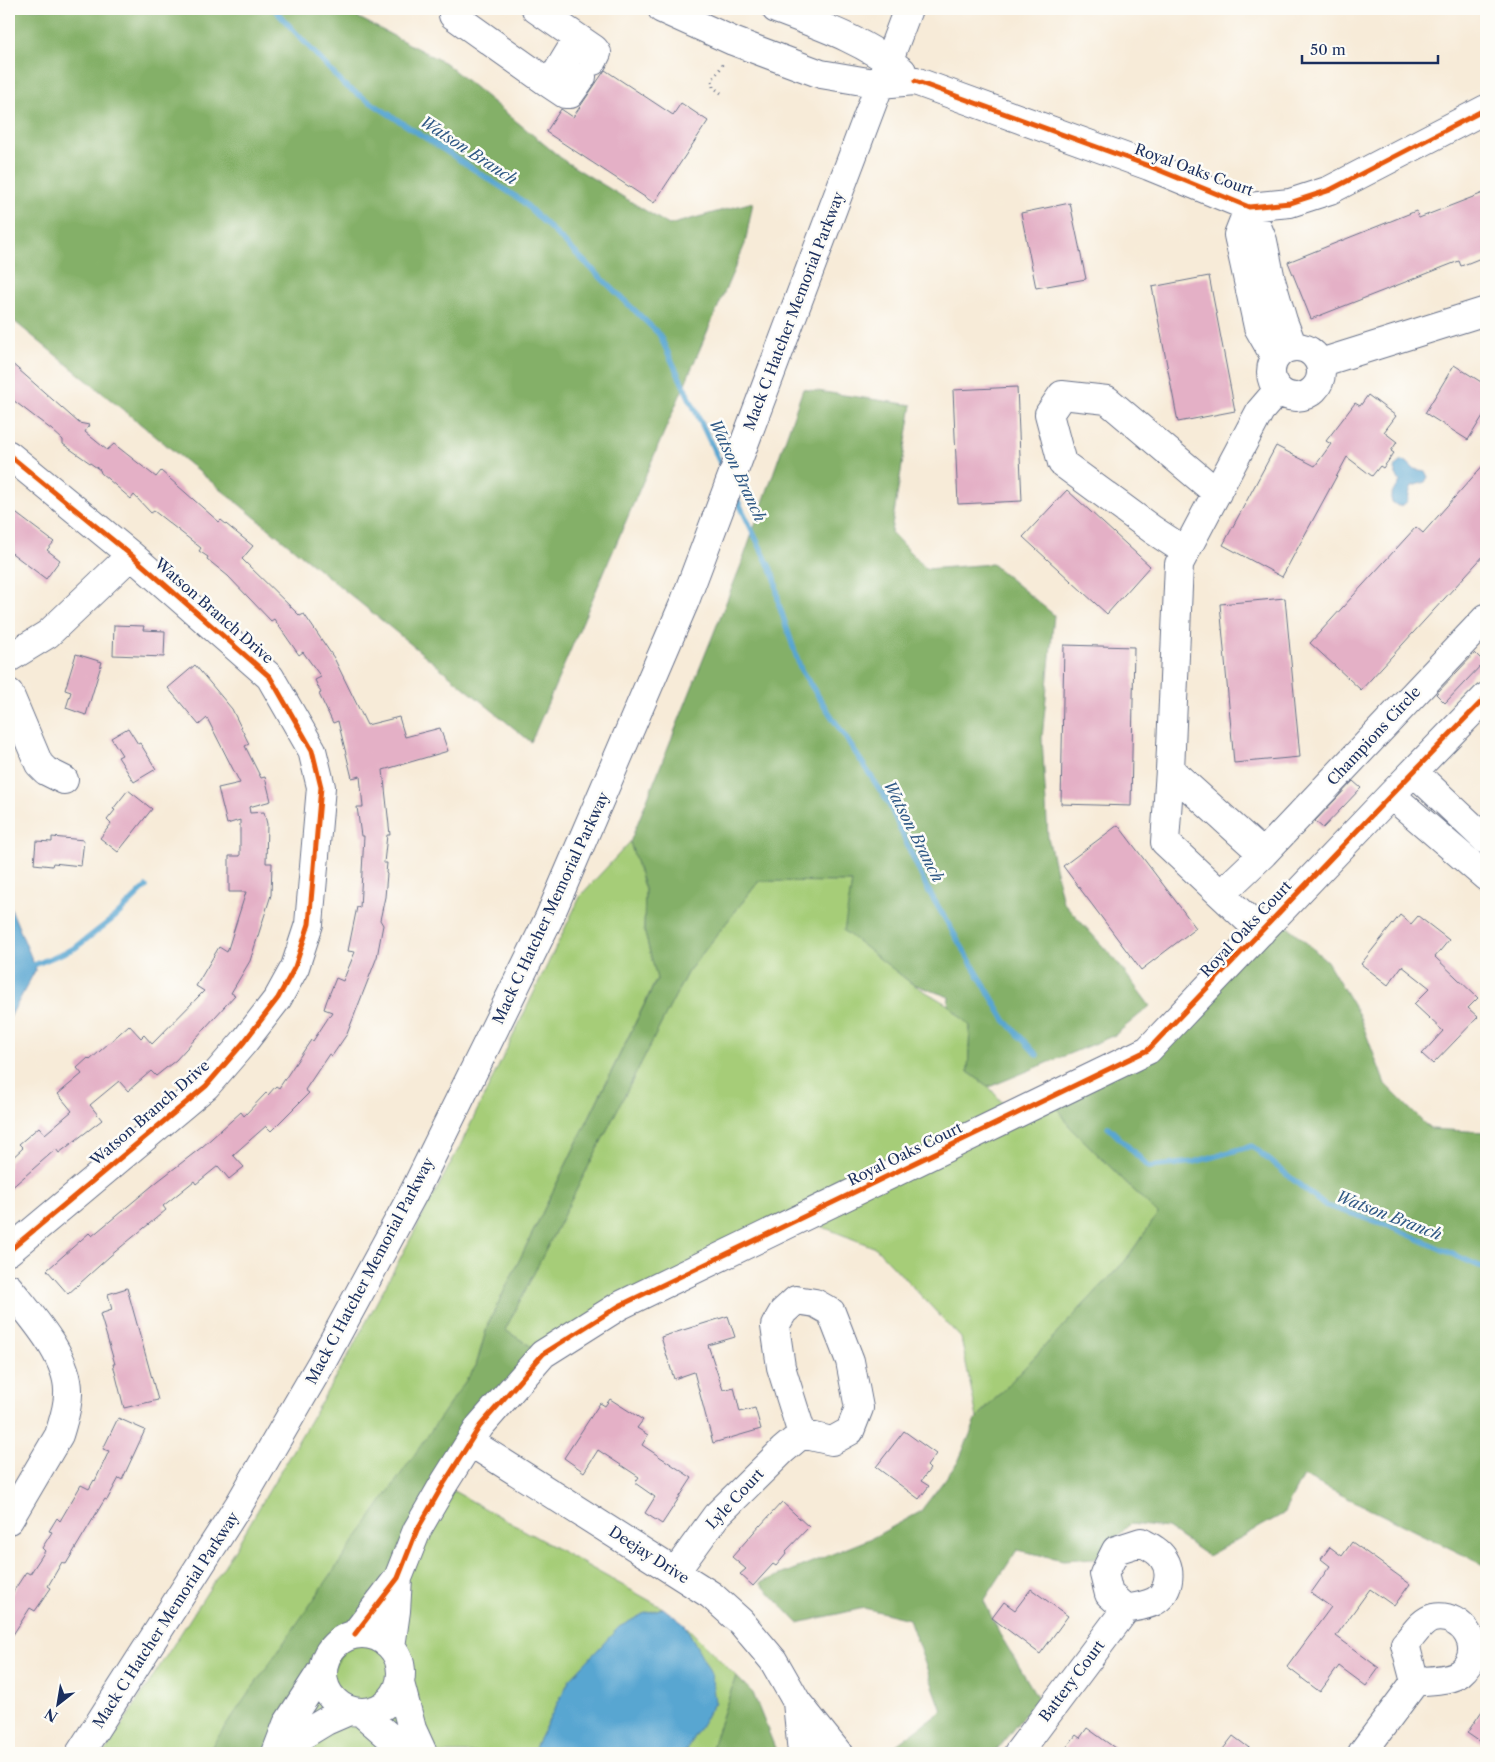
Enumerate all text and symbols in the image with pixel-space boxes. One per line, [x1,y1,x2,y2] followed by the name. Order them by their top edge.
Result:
[1302,32,1439,64] scale bar
[1310,40,1346,59] text: 50 m
[417,111,521,189] water label: Watson Branch
[1132,139,1257,200] street label: Royal Oaks Court
[739,188,848,433] street label: Mack C Hatcher Memorial Parkway
[705,415,771,525] water label: Watson Branch
[150,553,278,668] street label: Watson Branch Drive
[1323,682,1424,789] street label: Champions Circle
[880,777,948,885] water label: Watson Branch
[488,788,613,1027] street label: Mack C Hatcher Memorial Parkway
[1196,876,1296,981] street label: Royal Oaks Court
[85,1056,213,1170] street label: Watson Branch Drive
[844,1117,966,1190] street label: Royal Oaks Court
[302,1154,438,1387] street label: Mack C Hatcher Memorial Parkway
[1333,1186,1445,1244] water label: Watson Branch
[702,1464,768,1533] street label: Lyle Court
[88,1507,243,1731] street label: Mack C Hatcher Memorial Parkway
[606,1522,693,1587] street label: Deejay Drive
[1035,1636,1109,1725] street label: Battery Court
[32,1680,82,1730] north arrow
[41,1704,61,1726] text: N

